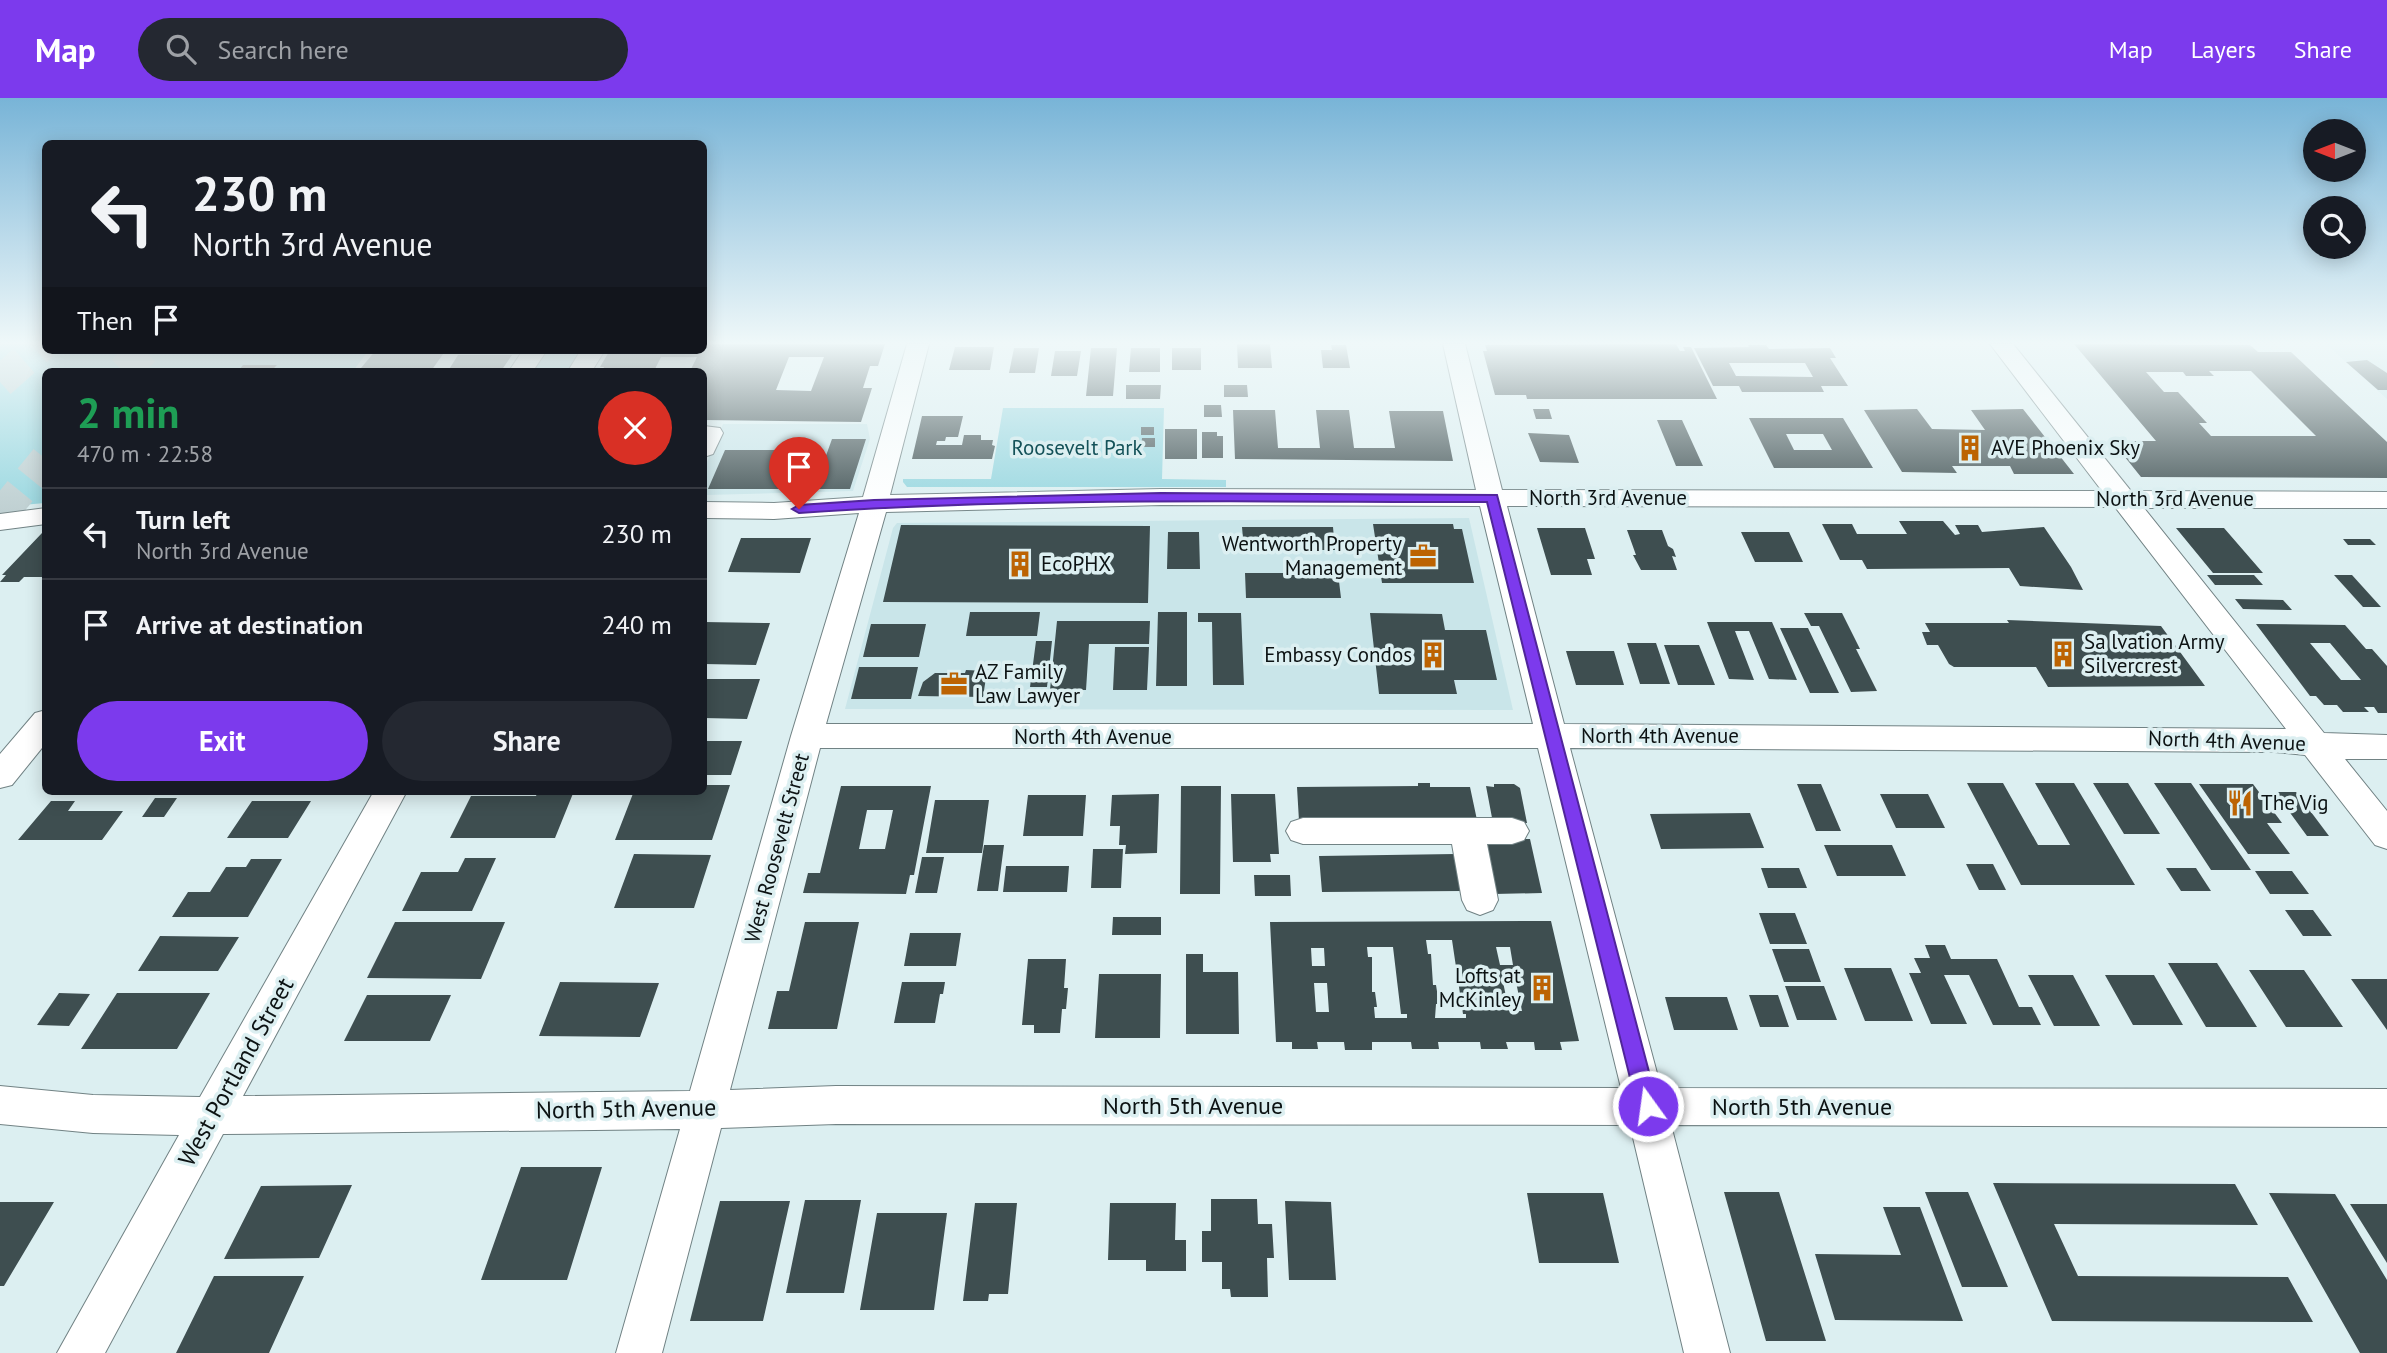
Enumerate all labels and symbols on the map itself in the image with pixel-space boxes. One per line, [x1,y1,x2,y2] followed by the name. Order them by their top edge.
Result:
[2303,119,2366,182] north arrow
[1955,433,1985,463] building icon: AVE Phoenix Sky
[1011,434,1143,461] park label: Roosevelt Park
[1991,434,2140,461] place label: AVE Phoenix Sky
[769,437,829,509] pin
[1529,484,1687,511] street label: North 3rd Avenue
[2096,485,2254,512] street label: North 3rd Avenue
[1222,530,1402,581] place label: Wentworth Property Management
[1408,541,1438,571] office icon: Wentworth Property Management
[1005,549,1035,579] building icon: EcoPHX
[1041,550,1111,577] place label: EcoPHX
[2084,628,2225,679] place label: Sa lvation Army Silvercrest
[2048,639,2078,669] building icon: Sa lvation Army Silvercrest
[1418,640,1448,670] building icon: Embassy Condos
[1264,641,1412,668] place label: Embassy Condos
[975,658,1080,709] place label: AZ Family Law Lawyer
[939,669,969,699] office icon: AZ Family Law Lawyer
[1581,722,1739,749] street label: North 4th Avenue
[1014,723,1172,750] street label: North 4th Avenue
[2148,724,2306,757] street label: North 4th Avenue
[738,750,815,945] street label: West Roosevelt Street
[2225,788,2255,818] restaurant icon: The Vig
[2261,789,2329,816] place label: The Vig
[1439,962,1521,1013] place label: Lofts at McKinley
[171,972,300,1171] street label: West Portland Street
[1527,973,1557,1003] building icon: Lofts at McKinley
[1611,1069,1685,1143] position arrow
[1103,1090,1283,1121] street label: North 5th Avenue
[535,1091,717,1126] street label: North 5th Avenue
[1712,1091,1892,1122] street label: North 5th Avenue

